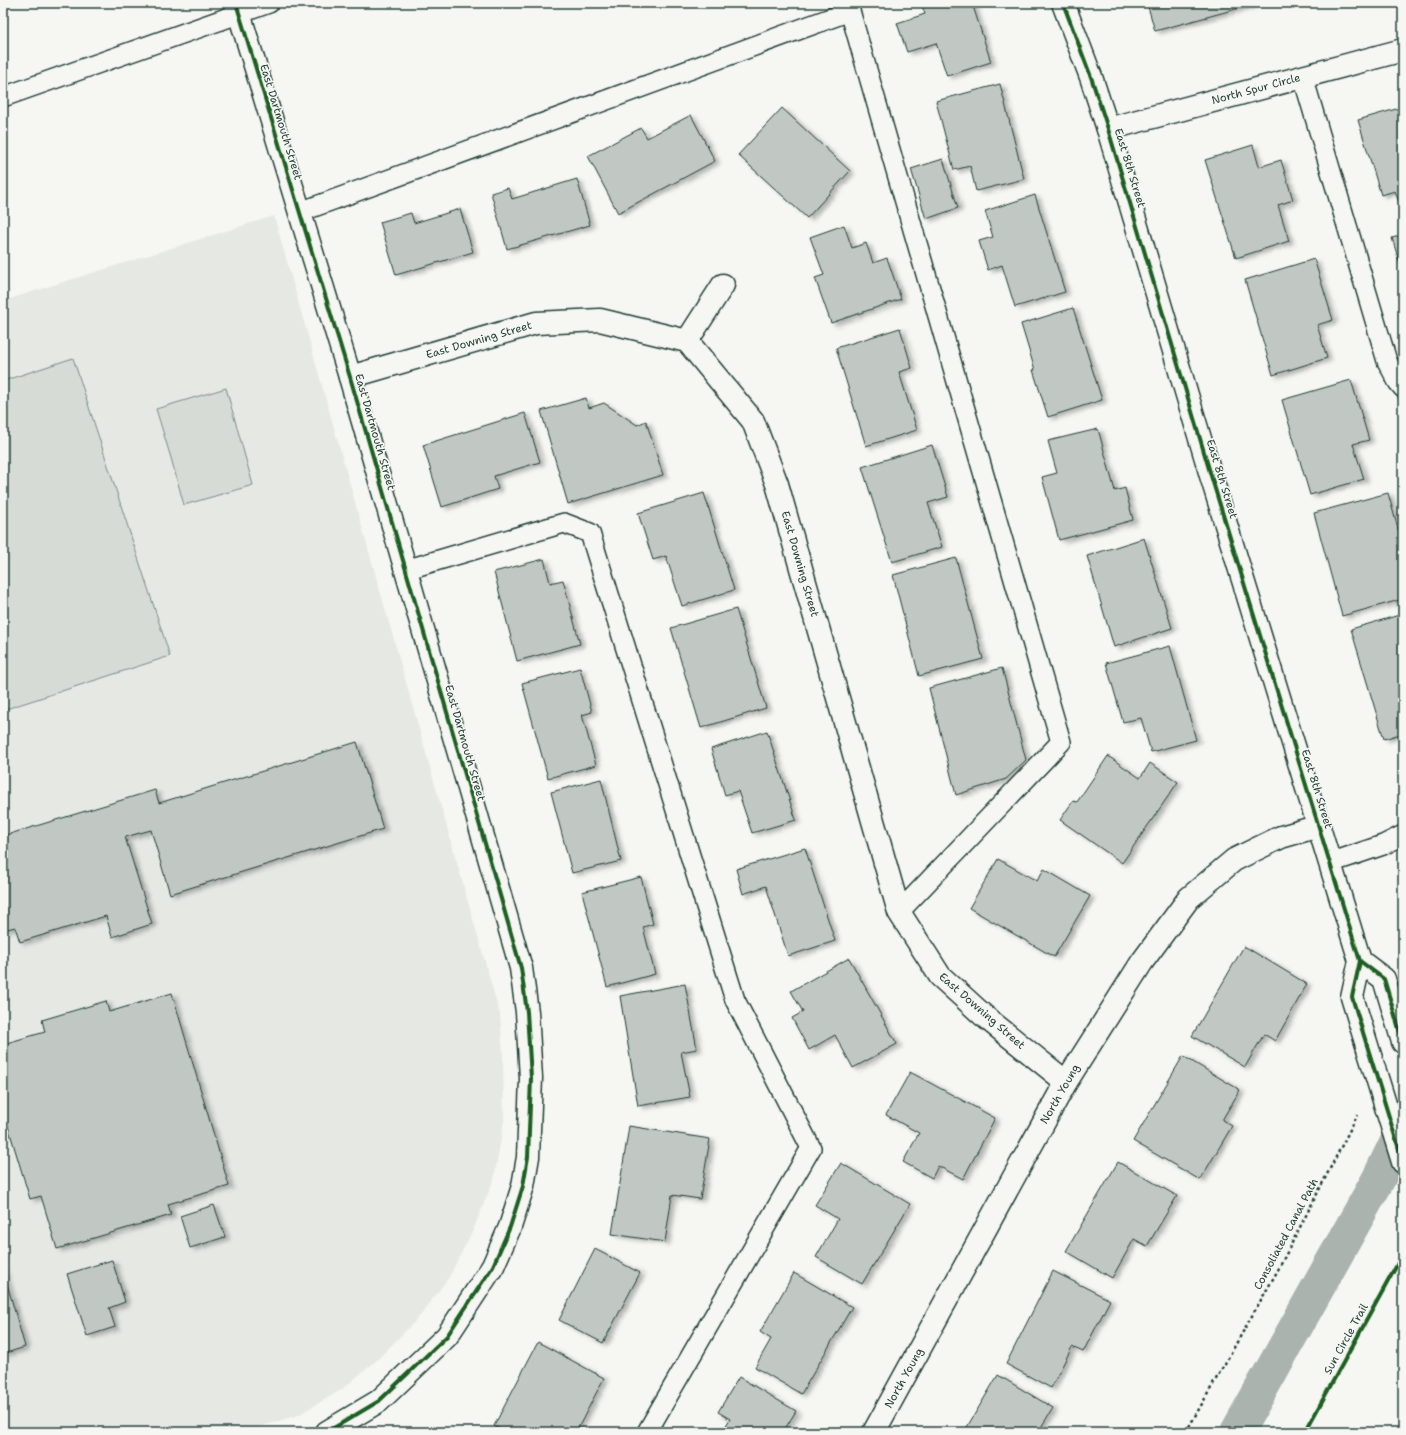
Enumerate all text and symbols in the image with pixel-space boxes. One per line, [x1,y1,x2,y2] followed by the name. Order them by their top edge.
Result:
[256,62,306,182] street label: East Dartmouth Street
[1210,70,1302,108] street label: North Spur Circle
[1111,126,1149,210] street label: East 8th Street
[424,318,534,362] street label: East Downing Street
[351,372,399,492] street label: East Dartmouth Street
[1203,437,1241,521] street label: East 8th Street
[778,509,822,619] street label: East Downing Street
[441,683,489,803] street label: East Dartmouth Street
[1298,747,1336,831] street label: East 8th Street
[936,969,1028,1053] street label: East Downing Street
[1037,1061,1083,1127] street label: North Young
[1250,1176,1322,1292] street label: Consoliated Canal Path
[1320,1300,1372,1377] street label: Sun Circle Trail
[881,1345,927,1411] street label: North Young

